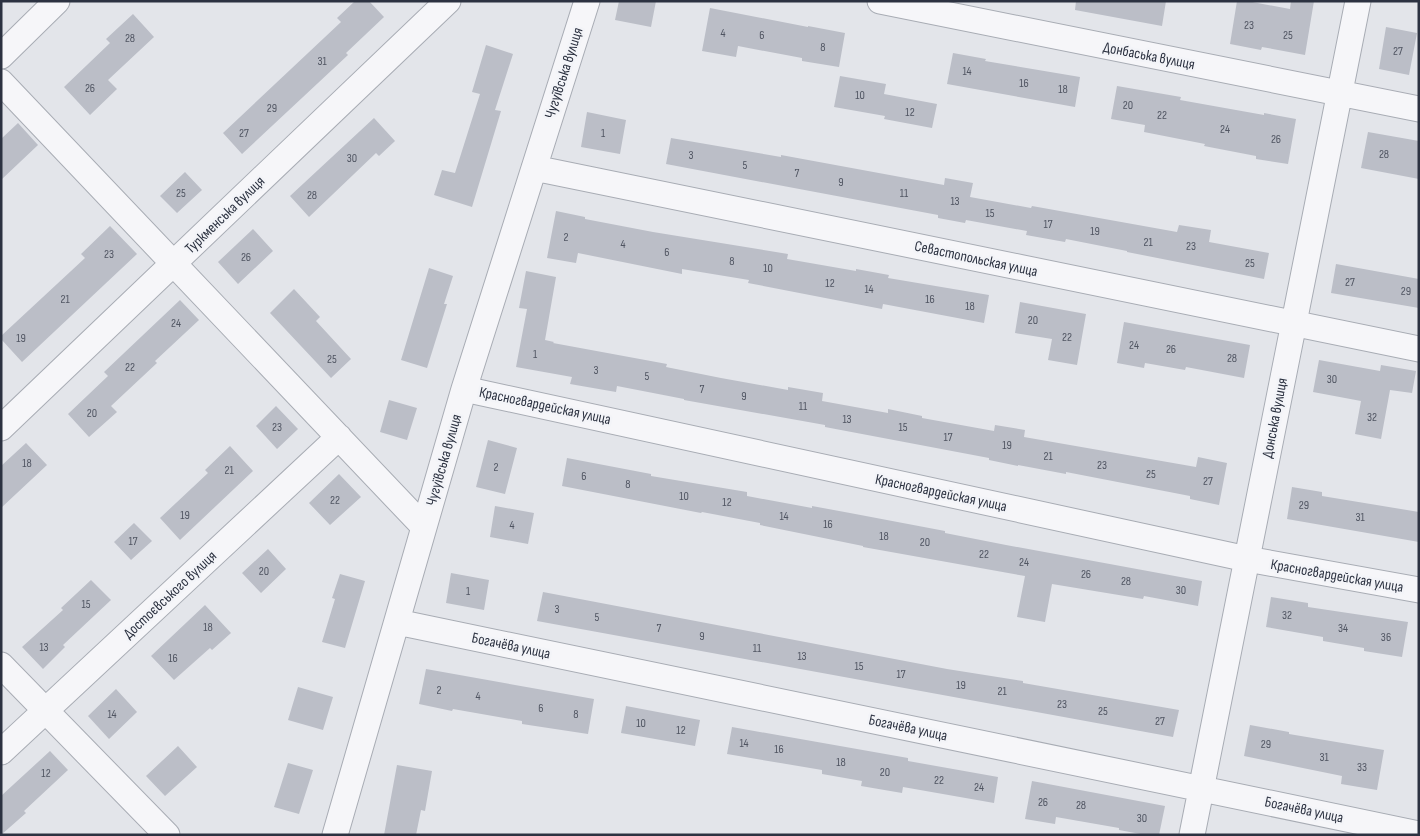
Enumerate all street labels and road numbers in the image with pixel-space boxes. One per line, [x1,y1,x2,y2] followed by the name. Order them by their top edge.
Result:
[540,25,588,121] street label: Чугуївська вулиця
[1102,38,1197,74] street label: Донбаська вулиця
[181,172,269,258] street label: Туркменська вулиця
[913,237,1040,281] street label: Севастопольская улица
[1258,376,1292,460] street label: Донська вулиця
[477,383,613,429] street label: Красногвардейская улица
[422,412,466,508] street label: Чугуївська вулиця
[873,470,1009,516] street label: Красногвардейская улица
[119,547,221,643] street label: Достоєвського вулиця
[1269,555,1405,597] street label: Красногвардейская улица
[470,628,552,664] street label: Богачёва улица
[867,710,949,746] street label: Богачёва улица
[1263,792,1345,828] street label: Богачёва улица

